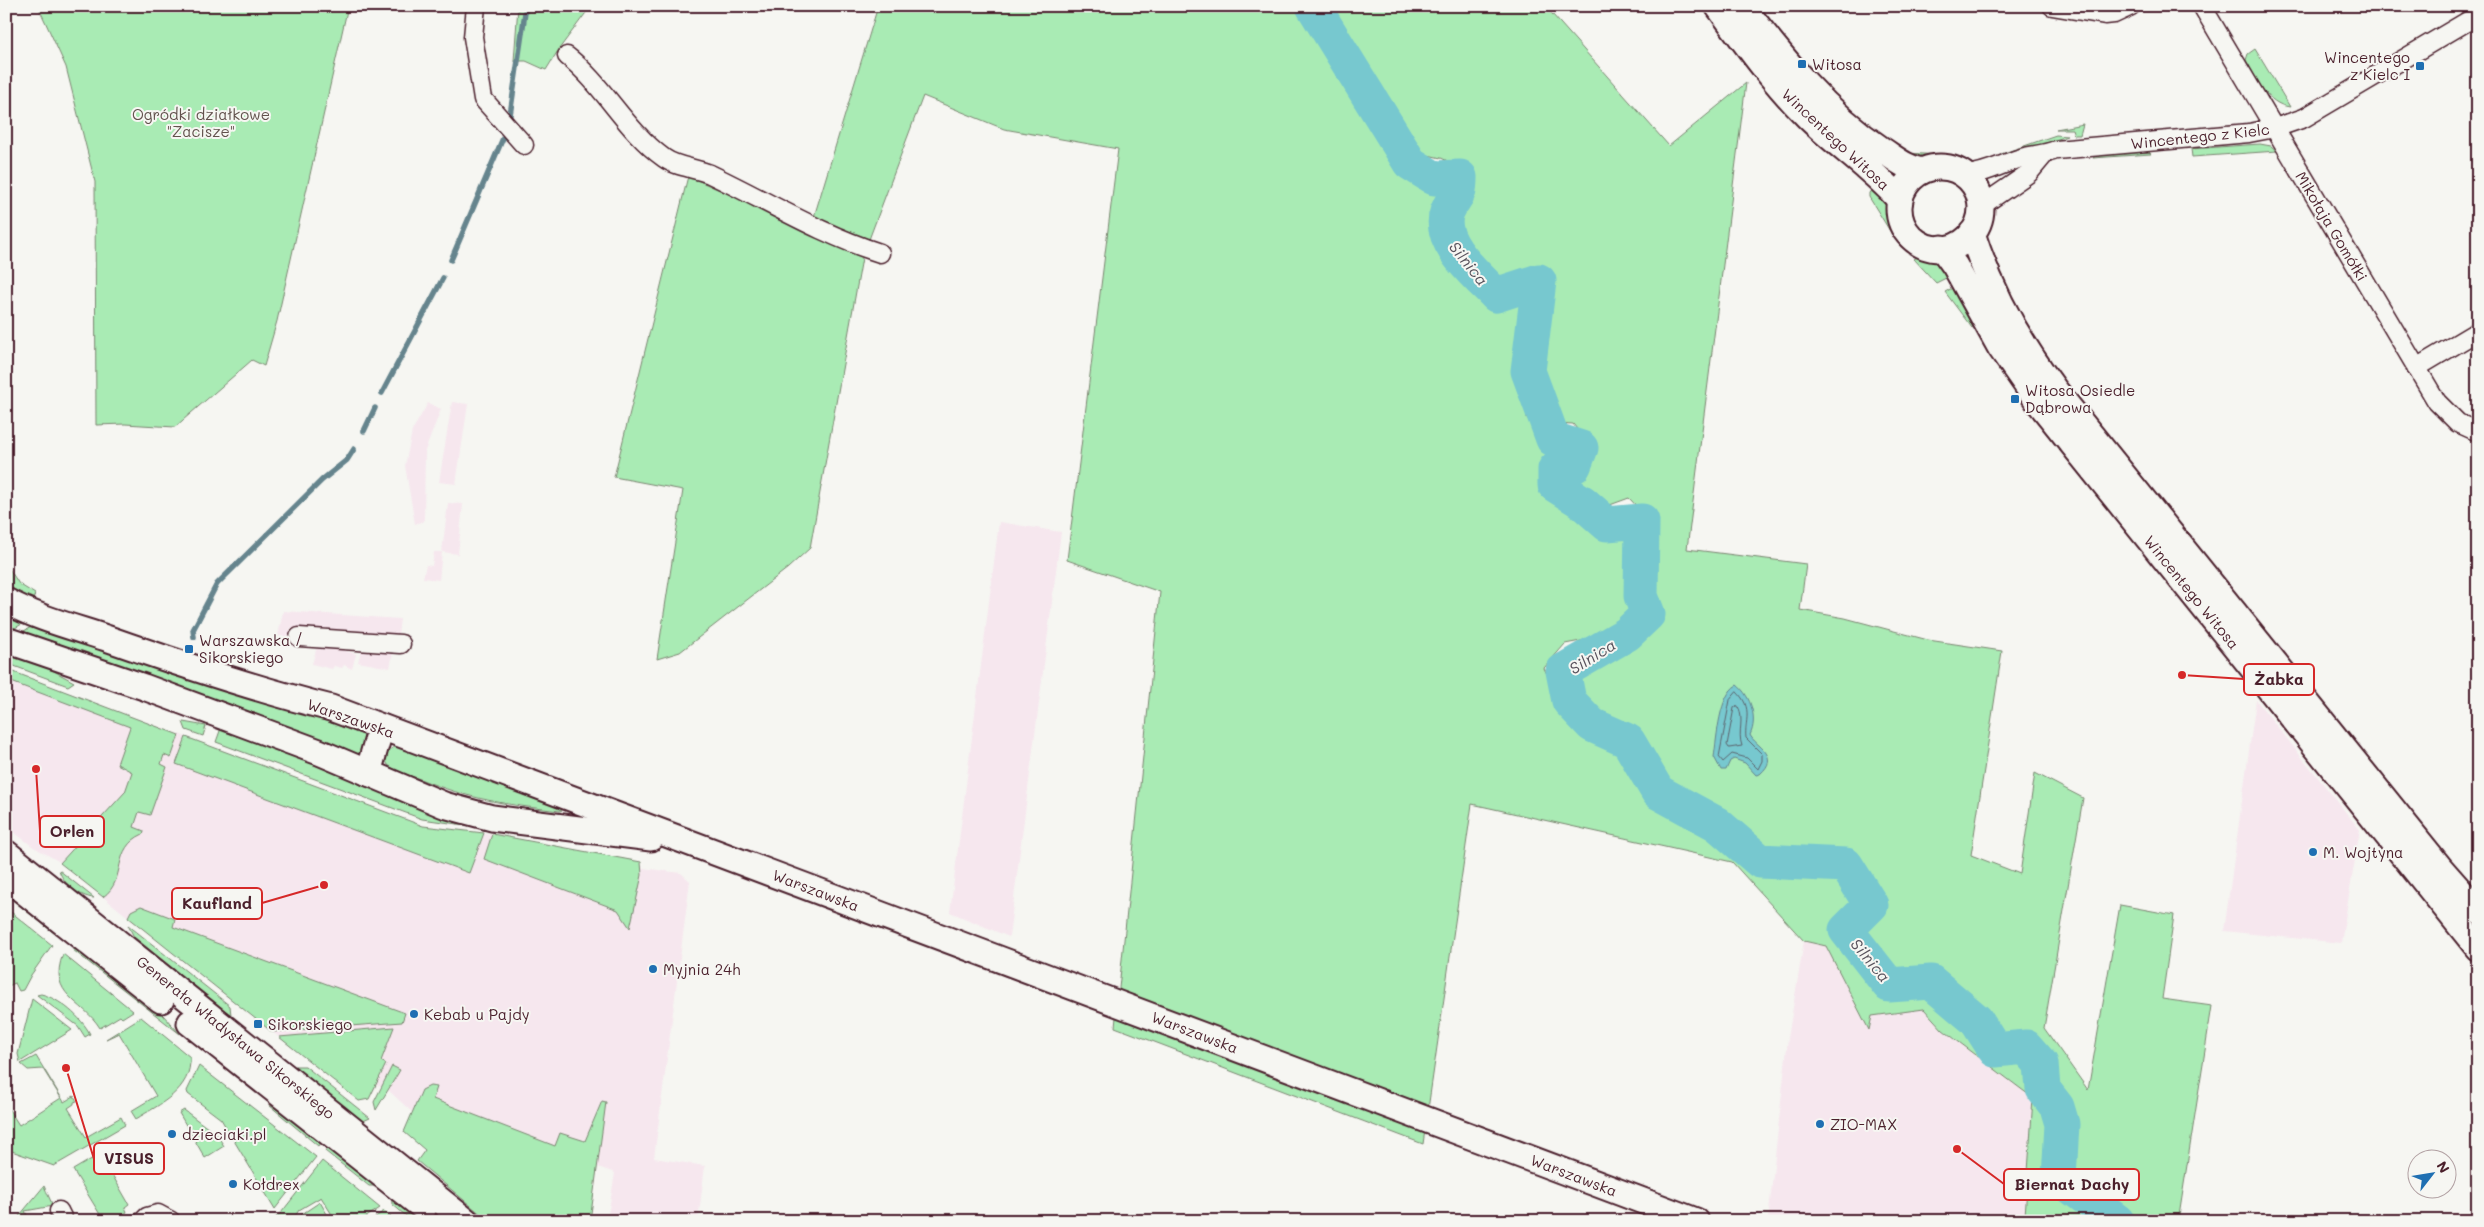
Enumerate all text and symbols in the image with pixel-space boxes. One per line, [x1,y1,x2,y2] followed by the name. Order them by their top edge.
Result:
[2324,47,2410,84] place label: Wincentego z Kielc I
[1812,54,1862,74] place label: Witosa
[1796,58,1808,70] marker: Witosa
[2414,60,2426,72] marker: Wincentego z Kielc I
[1778,84,1894,194] street label: Wincentego Witosa
[132,104,270,141] park label: Ogródki działkowe "Zacisze"
[2130,119,2271,153] street label: Wincentego z Kielc
[2291,167,2373,285] street label: Mikołaja Gomółki
[1445,237,1493,289] water label: Silnica
[2025,380,2135,417] place label: Witosa Osiedle Dąbrowa
[2009,393,2021,405] marker: Witosa Osiedle Dąbrowa
[2140,531,2244,653] street label: Wincentego Witosa
[199,630,303,667] place label: Warszawska / Sikorskiego
[1565,634,1619,678] water label: Silnica
[183,643,195,655] marker: Warszawska / Sikorskiego
[2244,664,2314,695] callout: Żabka
[2254,668,2304,689] text: Żabka
[305,694,397,742] street label: Warszawska
[40,816,104,847] callout: Orlen
[50,820,94,841] text: Orlen
[2323,842,2403,862] place label: M. Wojtyna
[2307,846,2319,858] marker: M. Wojtyna
[770,864,862,916] street label: Warszawska
[172,888,262,919] callout: Kaufland
[182,892,252,913] text: Kaufland
[1847,934,1895,986] water label: Silnica
[133,951,339,1123] street label: Generała Władysława Sikorskiego
[663,959,741,979] place label: Myjnia 24h
[647,963,659,975] marker: Myjnia 24h
[424,1004,530,1024] place label: Kebab u Pajdy
[1149,1006,1241,1058] street label: Warszawska
[408,1008,420,1020] marker: Kebab u Pajdy
[268,1014,352,1034] place label: Sikorskiego
[252,1018,264,1030] marker: Sikorskiego
[1830,1114,1897,1134] place label: ZIO-MAX
[1814,1118,1826,1130] marker: ZIO-MAX
[182,1124,267,1144] place label: dzieciaki.pl
[166,1128,178,1140] marker: dzieciaki.pl
[94,1143,164,1174] callout: VISUS
[104,1147,154,1168] text: VISUS
[1528,1149,1620,1201] street label: Warszawska
[2406,1150,2456,1200] north arrow
[2433,1158,2454,1177] text: N
[2004,1169,2139,1200] callout: Biernat Dachy
[2015,1173,2130,1194] text: Biernat Dachy
[243,1174,300,1194] place label: Kołdrex
[227,1178,239,1190] marker: Kołdrex

